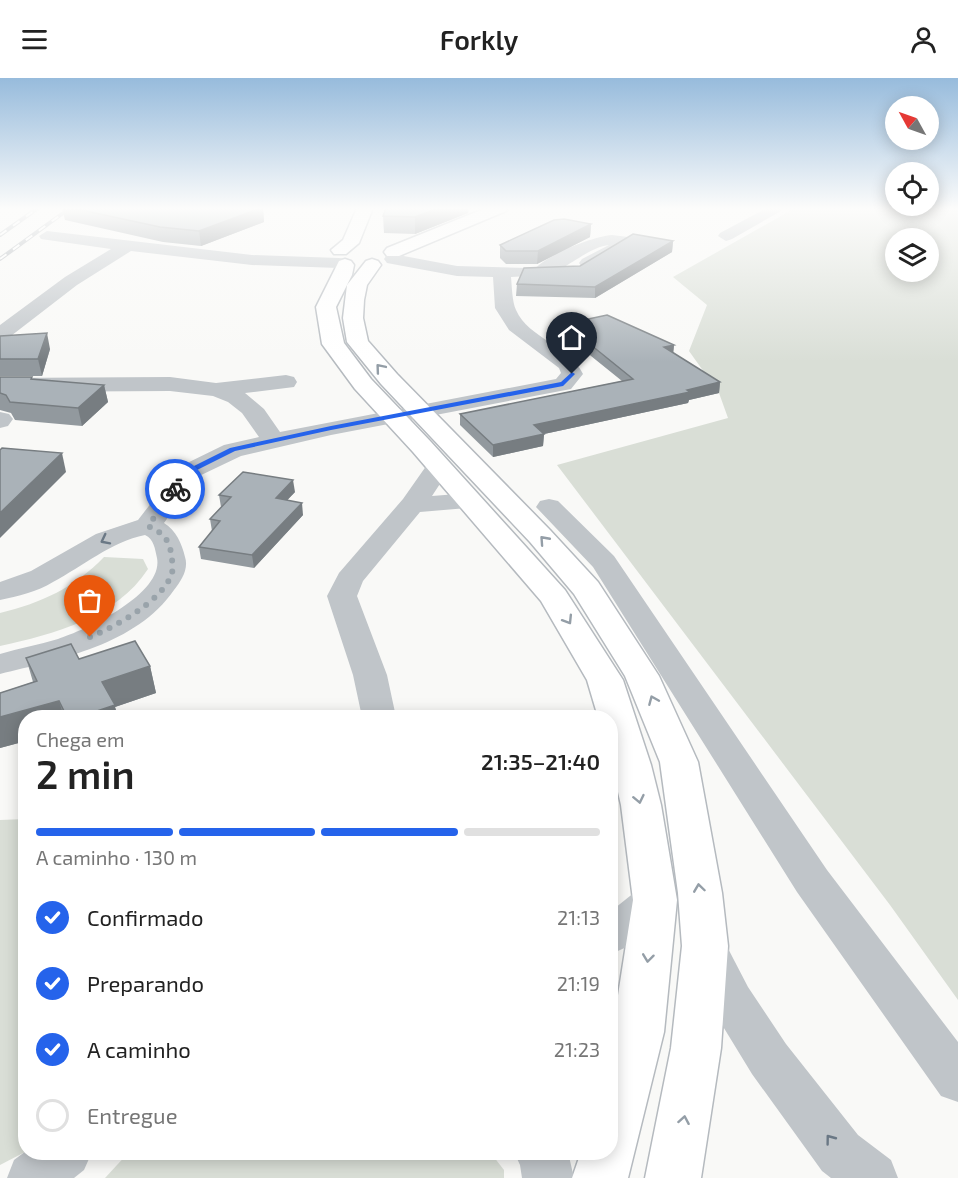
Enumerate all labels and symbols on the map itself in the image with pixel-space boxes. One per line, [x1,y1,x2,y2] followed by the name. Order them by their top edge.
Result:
[885,96,939,150] north arrow
[546,312,597,374] pin
[377,364,388,375] one-way arrow
[145,459,205,519] courier
[100,532,111,544] one-way arrow
[540,536,551,547] one-way arrow
[64,575,115,637] pin
[561,614,573,624] one-way arrow
[648,695,660,706] one-way arrow
[632,794,645,804] one-way arrow
[694,883,706,893] one-way arrow
[642,953,655,963] one-way arrow
[677,1116,689,1125] one-way arrow
[826,1135,837,1146] one-way arrow

